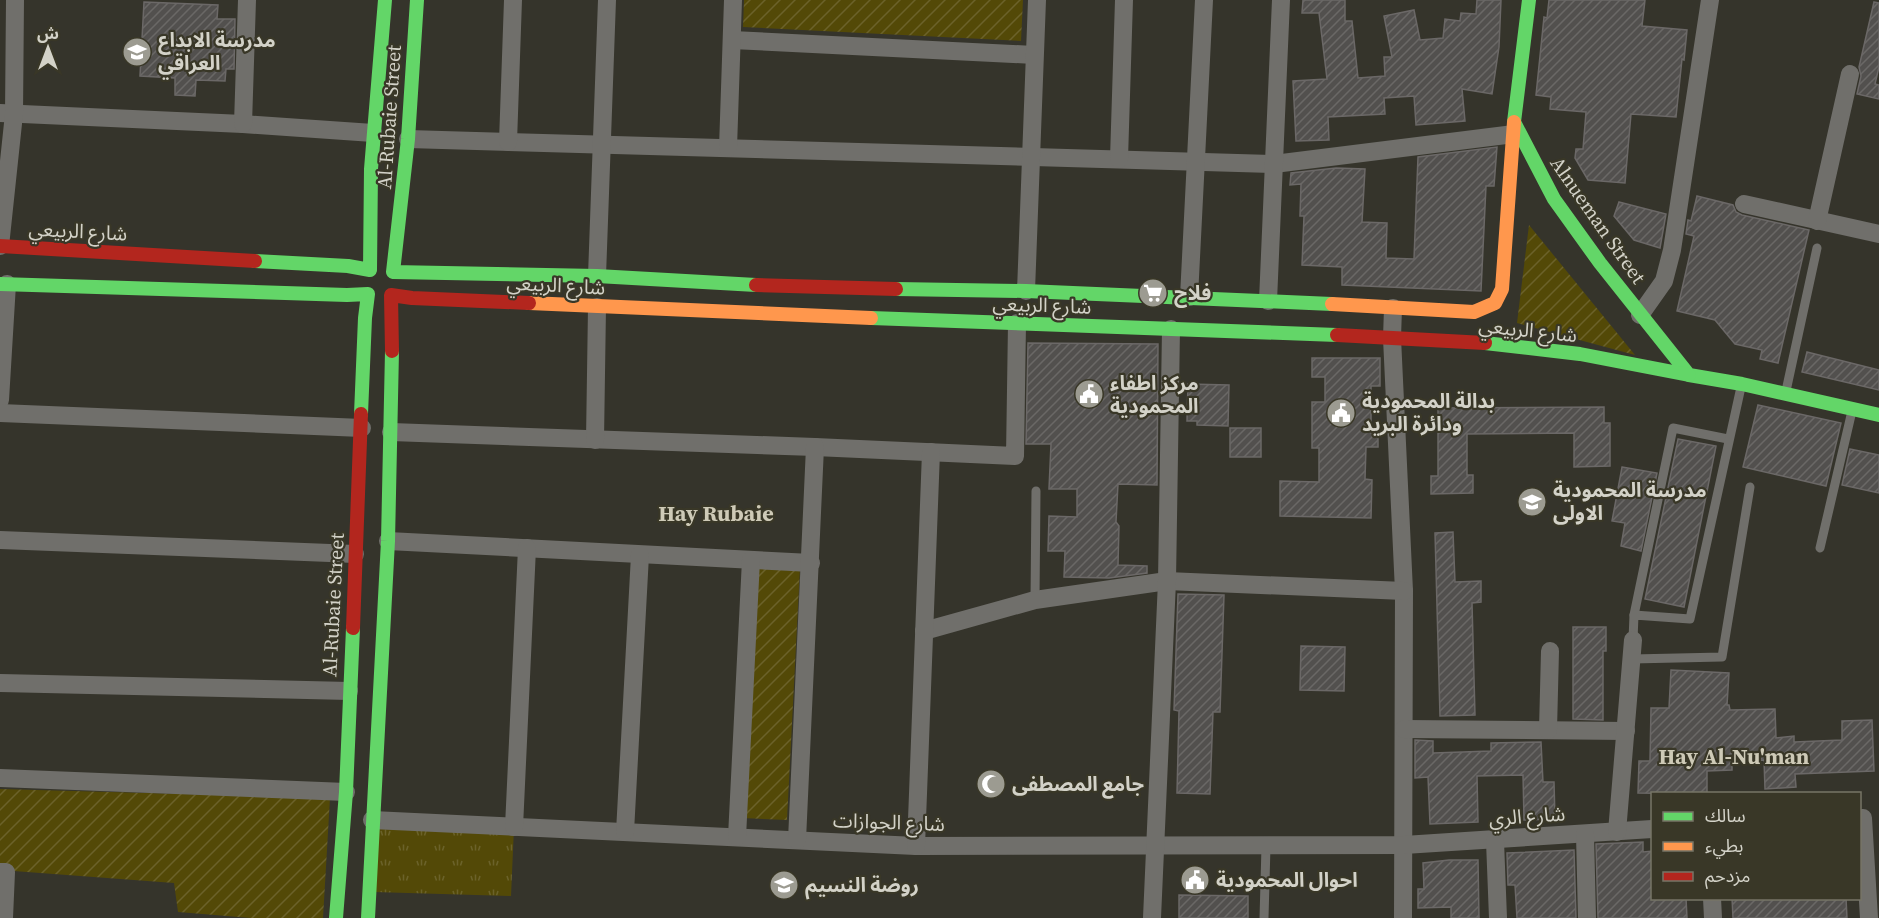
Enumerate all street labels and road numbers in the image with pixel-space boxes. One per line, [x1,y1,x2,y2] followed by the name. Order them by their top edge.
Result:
[370,44,408,190] street label: Al-Rubaie Street
[1544,151,1653,290] street label: Alnueman Street
[28,214,128,249] street label: شارع الربيعي
[506,268,606,303] street label: شارع الربيعي
[992,289,1092,322] street label: شارع الربيعي
[1477,311,1579,351] street label: شارع الربيعي
[315,532,351,678] street label: Al-Rubaie Street
[1488,799,1566,834] street label: شارع الري
[833,806,945,839] street label: شارع الجوازات

